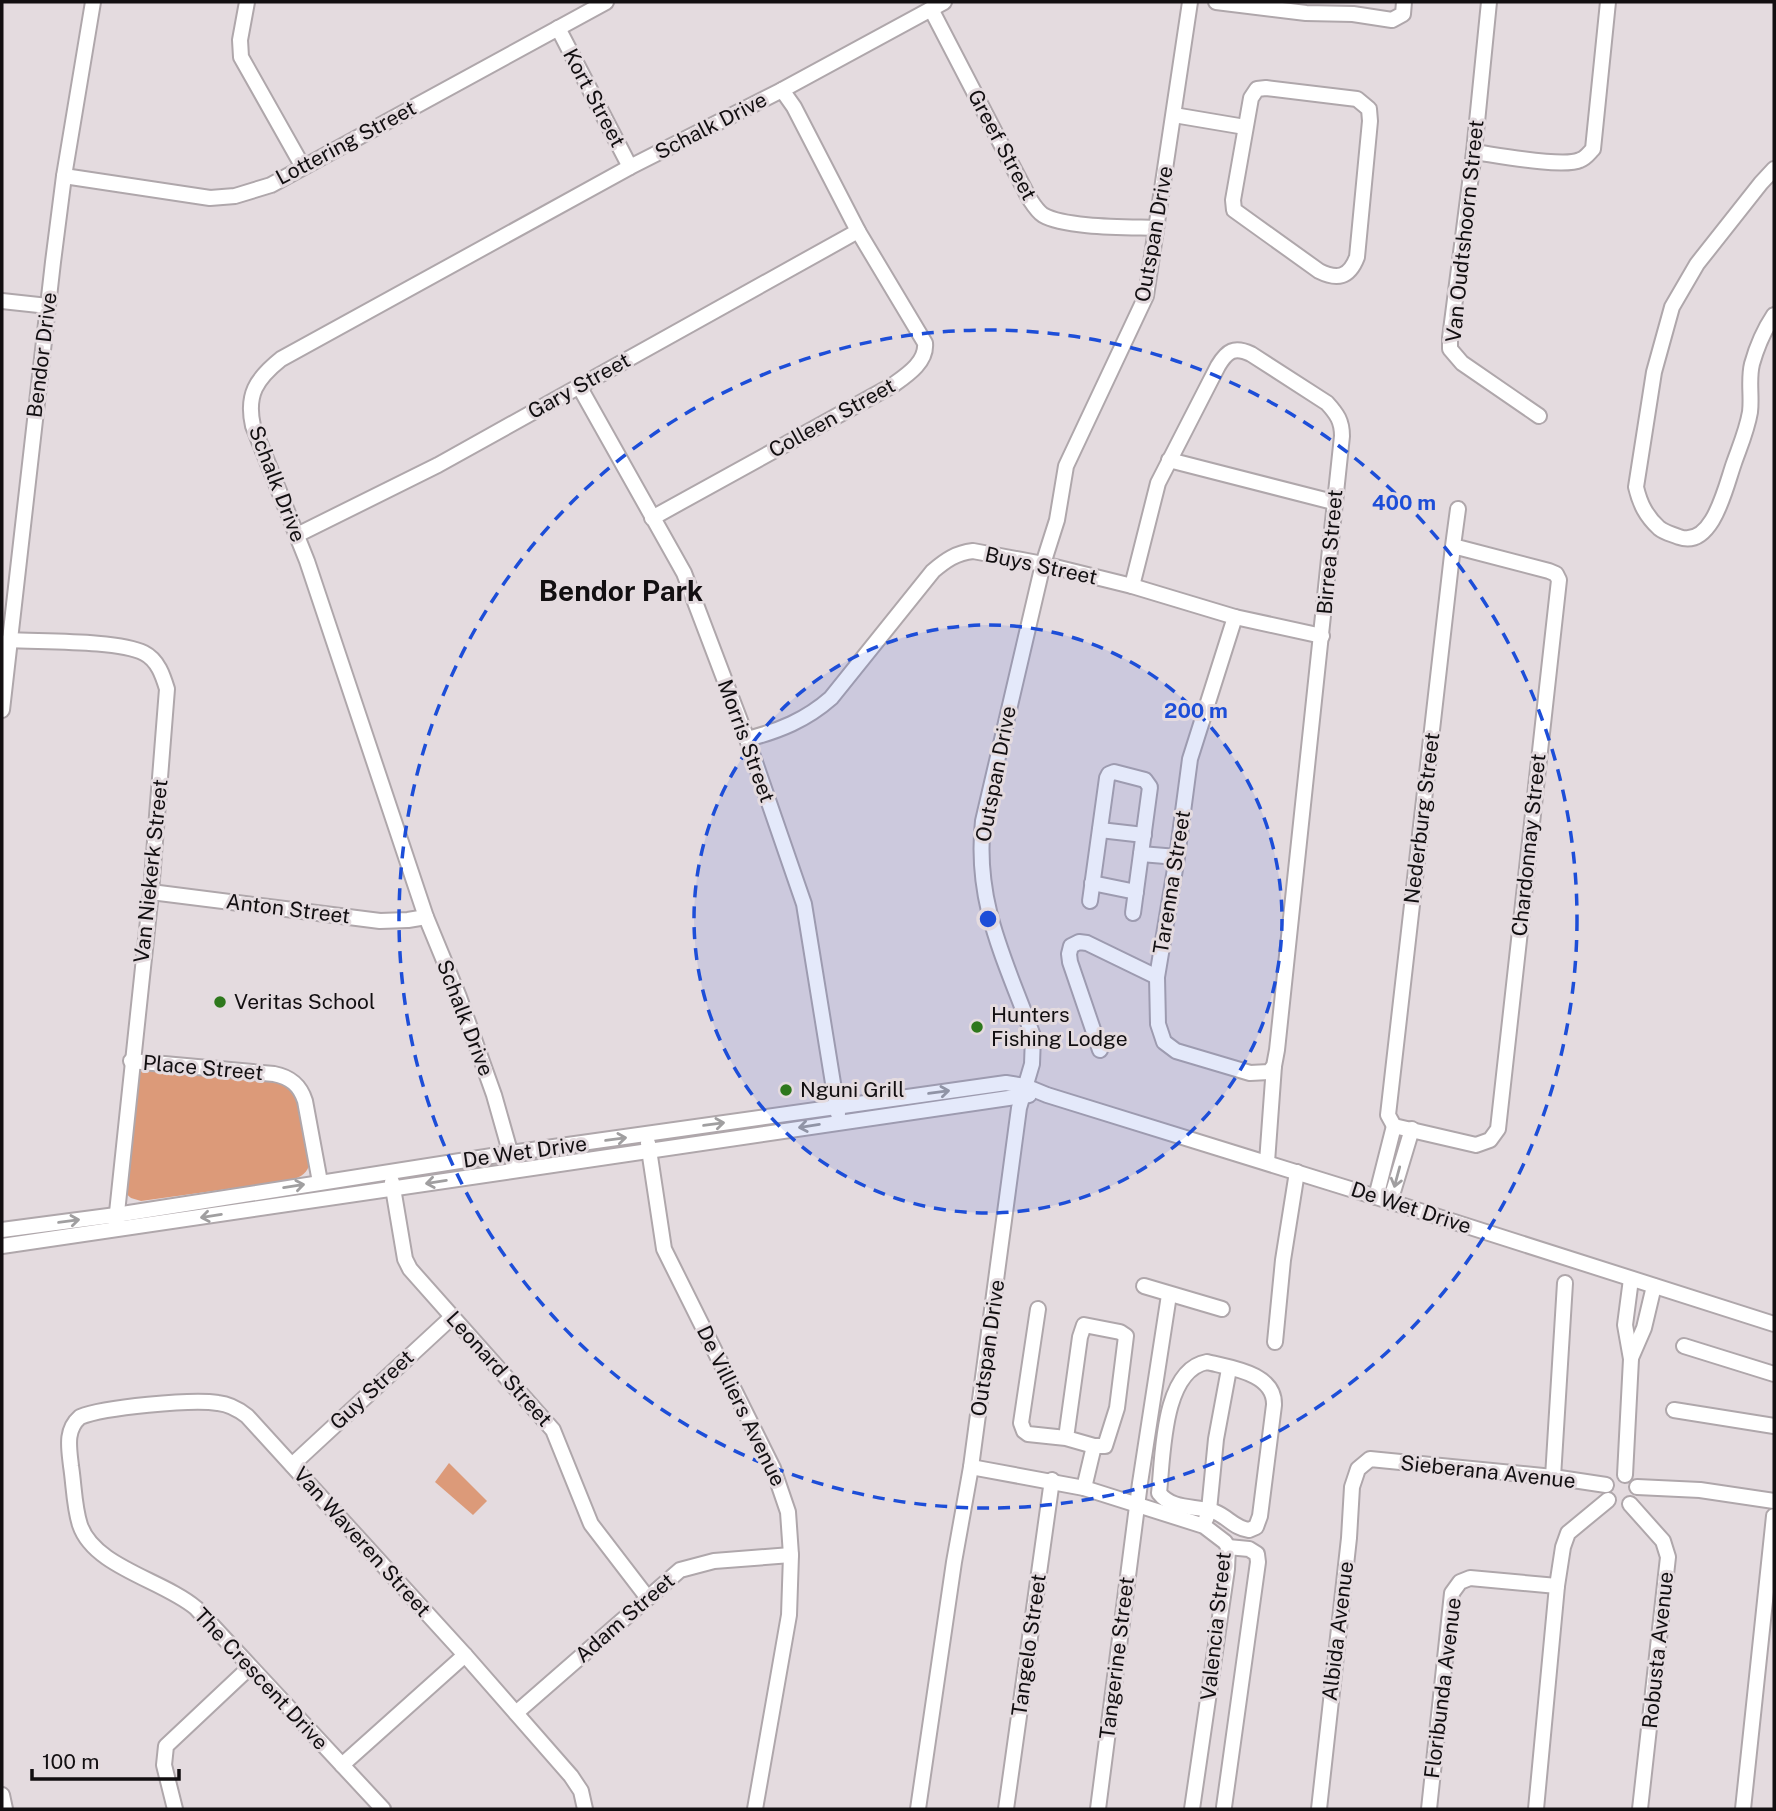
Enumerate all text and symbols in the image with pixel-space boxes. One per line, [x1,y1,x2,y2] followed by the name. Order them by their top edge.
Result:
[558,44,631,151] street label: Kort Street
[963,85,1042,204] street label: Greef Street
[651,87,771,164] street label: Schalk Drive
[271,95,420,190] street label: Lottering Street
[1440,118,1489,343] street label: Van Oudtshoorn Street
[1129,164,1178,304] street label: Outspan Drive
[21,291,62,419] street label: Bendor Drive
[523,347,634,424] street label: Gary Street
[764,373,899,463] street label: Colleen Street
[244,422,311,545] street label: Schalk Drive
[1312,488,1347,616] street label: Birrea Street
[1372,490,1436,515] text: 400 m
[983,541,1100,590] street label: Buys Street
[539,574,703,607] district label: Bendor Park
[713,676,780,806] street label: Morris Street
[1164,698,1228,723] text: 200 m
[970,704,1021,844] street label: Outspan Drive
[1399,731,1444,905] street label: Nederburg Street
[1506,752,1551,938] street label: Chardonnay Street
[128,778,173,964] street label: Van Niekerk Street
[1148,808,1195,956] street label: Tarenna Street
[225,888,352,929] street label: Anton Street
[976,907,1000,931] centre of rings
[432,956,499,1079] street label: Schalk Drive
[234,989,375,1014] place label: Veritas School
[212,994,228,1010] marker: Veritas School
[991,1002,1128,1051] place label: Hunters Fishing Lodge
[969,1019,985,1035] marker: Hunters Fishing Lodge
[142,1050,264,1085] street label: Place Street
[800,1077,905,1102] place label: Nguni Grill
[778,1082,794,1098] marker: Nguni Grill
[928,1085,950,1098] one-way arrow
[702,1117,725,1130] one-way arrow
[799,1120,821,1133] one-way arrow
[461,1130,589,1173] street label: De Wet Drive
[604,1132,627,1145] one-way arrow
[1390,1166,1403,1188] one-way arrow
[425,1176,448,1189] one-way arrow
[1348,1176,1474,1239] street label: De Wet Drive
[282,1179,305,1192] one-way arrow
[200,1210,223,1223] one-way arrow
[58,1215,80,1228] one-way arrow
[966,1278,1009,1418] street label: Outspan Drive
[441,1306,558,1431] street label: Leonard Street
[692,1321,791,1490] street label: De Villiers Avenue
[325,1345,419,1435] street label: Guy Street
[1399,1450,1577,1493] street label: Sieberana Avenue
[289,1462,436,1622] street label: Van Waveren Street
[1195,1550,1236,1701] street label: Valencia Street
[1317,1560,1358,1702] street label: Albida Avenue
[570,1568,679,1668] street label: Adam Street
[1637,1570,1678,1730] street label: Robusta Avenue
[1006,1572,1051,1718] street label: Tangelo Street
[1094,1575,1139,1741] street label: Tangerine Street
[1419,1596,1466,1780] street label: Floribunda Avenue
[189,1603,334,1755] street label: The Crescent Drive
[32,1738,178,1782] scale bar
[42,1749,99,1774] text: 100 m

